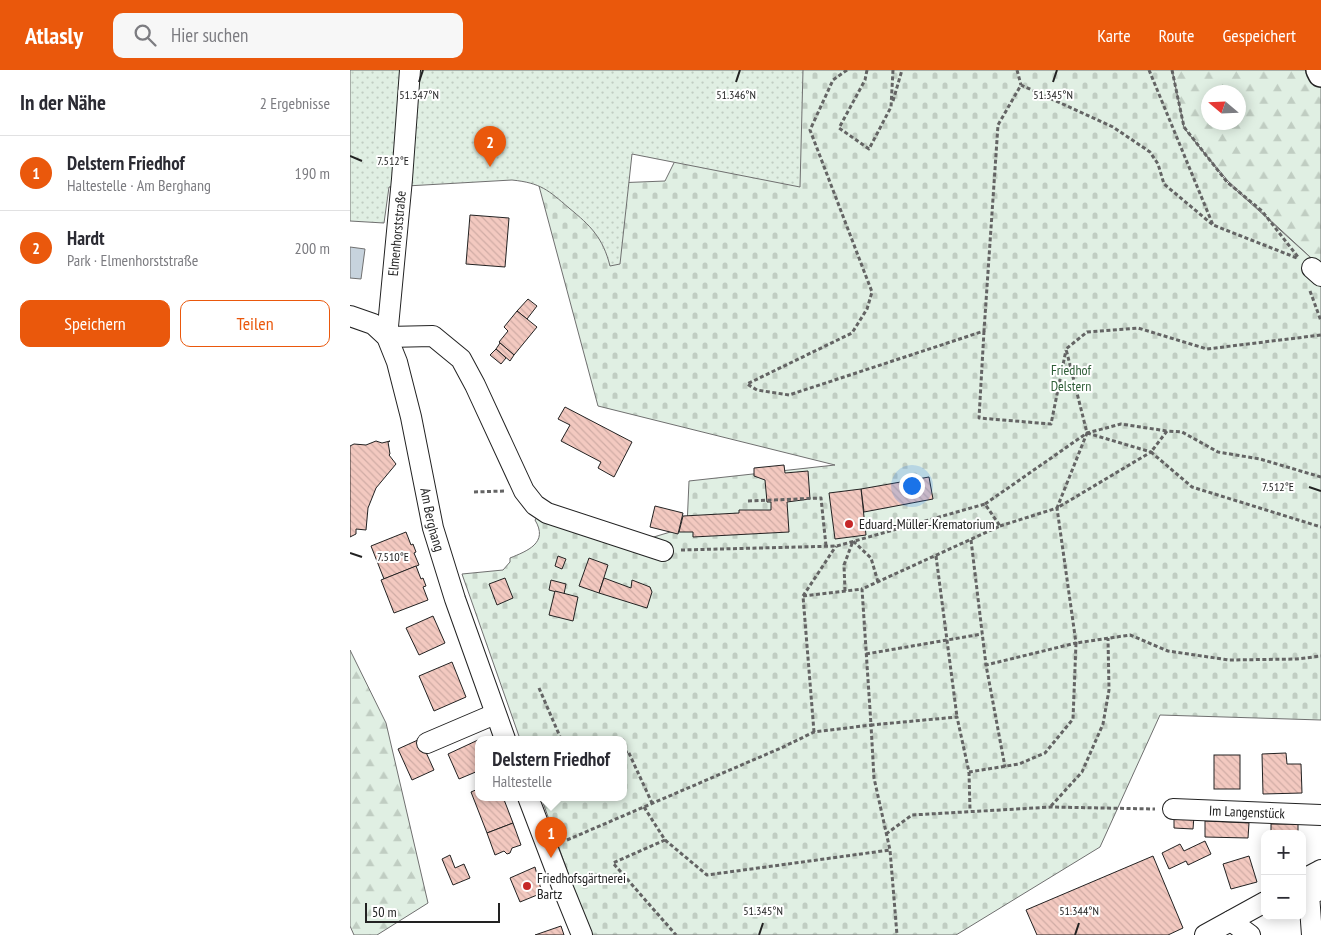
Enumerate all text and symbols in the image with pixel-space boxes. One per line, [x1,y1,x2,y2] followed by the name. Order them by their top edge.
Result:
[113,13,463,58] search box
[25,20,83,51] text: Atlasly
[131,21,159,49] icon: search
[171,23,248,47] text: Hier suchen
[1097,24,1131,47] text: Karte
[1159,24,1194,47] text: Route
[1222,24,1296,47] text: Gespeichert
[1201,85,1246,130] north arrow
[399,87,439,102] text: 51.347°N
[716,87,756,102] text: 51.346°N
[1033,87,1073,102] text: 51.345°N
[20,89,106,116] text: In der Nähe
[260,93,330,113] text: 2 Ergebnisse
[474,126,506,167] pin: 2
[67,151,184,175] text: Delstern Friedhof
[377,153,409,168] text: 7.512°E
[32,163,40,183] text: 1
[295,163,330,183] text: 190 m
[67,175,211,195] text: Haltestelle · Am Berghang
[384,190,410,277] street label: Elmenhorststraße
[67,226,105,250] text: Hardt
[32,238,40,258] text: 2
[295,238,330,258] text: 200 m
[67,250,198,270] text: Park · Elmenhorststraße
[20,300,170,347] button: Speichern
[180,300,330,347] button: Teilen
[1051,361,1091,395] park label: Friedhof Delstern
[899,473,925,499] your location
[1262,479,1294,494] text: 7.512°E
[416,486,449,554] street label: Am Berghang
[859,515,995,533] place label: Eduard-Müller-Krematorium
[843,518,855,530] marker: Eduard-Müller-Krematorium
[377,549,409,564] text: 7.510°E
[475,736,627,801] popup
[492,747,610,771] text: Delstern Friedhof
[492,771,552,791] text: Haltestelle
[1209,801,1286,823] street label: Im Langenstück
[535,817,567,858] pin: 1
[1261,830,1306,920] map controls
[1261,830,1306,875] button: +
[537,869,626,903] place label: Friedhofsgärtnerei Bartz
[1261,875,1306,920] button: −
[521,880,533,892] marker: Friedhofsgärtnerei Bartz
[365,900,500,923] scale bar
[372,903,397,921] text: 50 m
[743,903,783,918] text: 51.345°N
[1059,903,1099,918] text: 51.344°N

